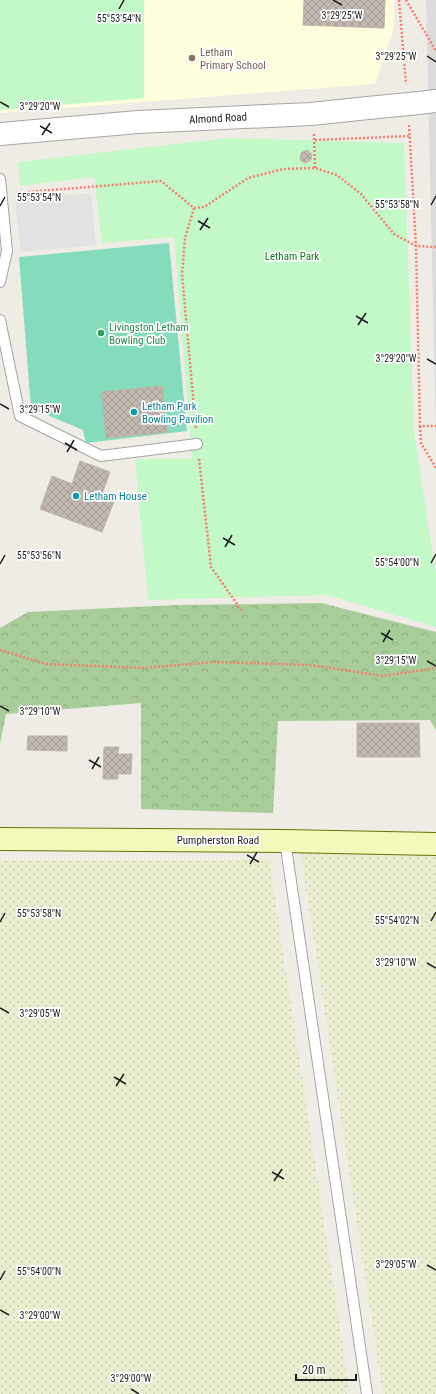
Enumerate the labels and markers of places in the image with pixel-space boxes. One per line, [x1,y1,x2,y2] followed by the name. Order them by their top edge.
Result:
[200,46,266,72] place label: Letham Primary School
[187,53,197,63] marker: Letham Primary School
[109,321,189,347] place label: Livingston Letham Bowling Club
[96,328,106,338] marker: Livingston Letham Bowling Club
[142,400,213,426] place label: Letham Park Bowling Pavilion
[129,407,139,417] marker: Letham Park Bowling Pavilion
[84,490,147,503] place label: Letham House
[71,491,81,501] marker: Letham House

